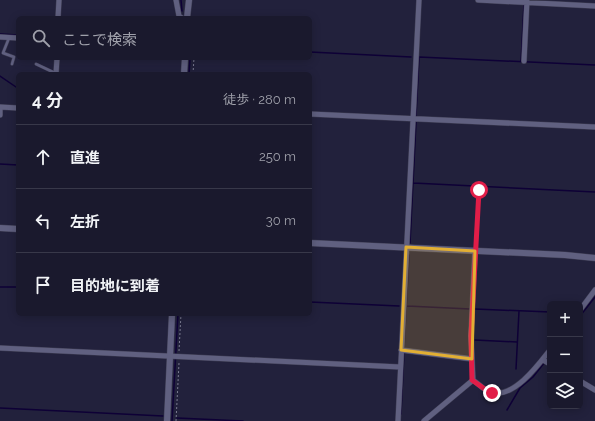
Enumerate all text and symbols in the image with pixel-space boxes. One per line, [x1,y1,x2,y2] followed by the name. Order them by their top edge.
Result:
[16,16,312,60] search box
[30,27,52,49] icon: search
[62,31,137,49] text: ここで検索
[32,90,63,110] text: 4 分
[223,92,296,107] text: 徒歩 · 280 m
[32,146,54,168] icon: ahead
[70,149,100,167] text: 直進
[259,149,296,164] text: 250 m
[470,181,488,199] route start
[32,210,54,232] icon: left
[70,213,100,231] text: 左折
[266,213,296,228] text: 30 m
[32,274,54,296] icon: arrive
[70,277,160,295] text: 目的地に到着
[547,301,583,409] map controls
[547,301,583,337] button: +
[547,337,583,373] button: −
[547,373,583,409] button: layers
[483,384,501,402] route end

